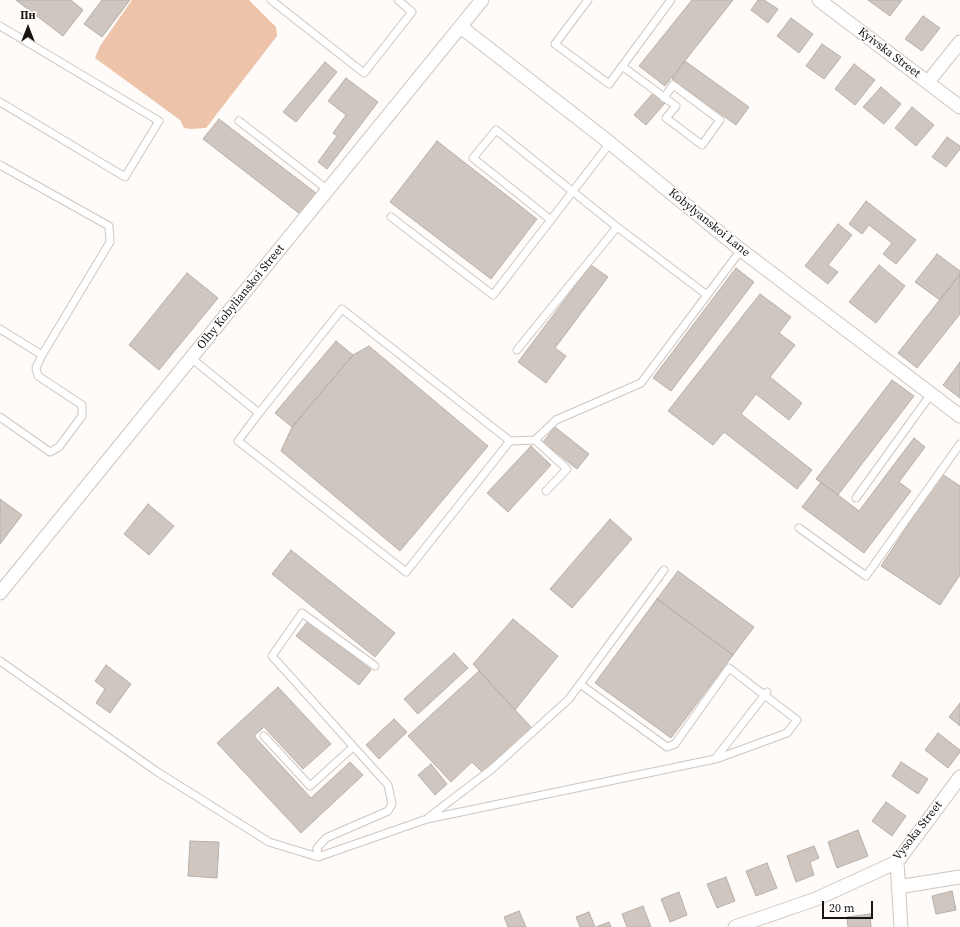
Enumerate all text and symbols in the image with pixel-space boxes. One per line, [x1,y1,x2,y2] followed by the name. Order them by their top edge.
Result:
[8,8,48,48] north arrow
[20,8,36,23] text: Пн
[855,25,923,81] street label: Kyivska Street
[665,186,753,260] street label: Kobylyanskoi Lane
[194,242,288,352] street label: Olhy Kobylianskoi Street
[890,798,946,864] street label: Vysoka Street
[824,893,875,919] scale bar
[829,900,855,916] text: 20 m

